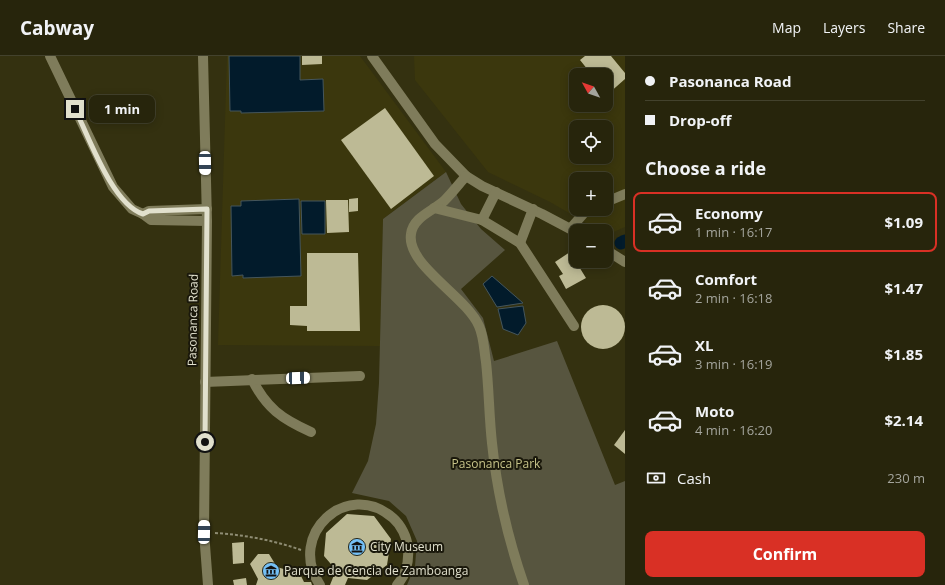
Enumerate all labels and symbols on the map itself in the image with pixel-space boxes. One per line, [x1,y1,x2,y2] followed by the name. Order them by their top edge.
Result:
[569,68,613,112] north arrow
[89,95,155,123] callout: 1 min
[66,100,84,118] route end
[199,151,211,175] car
[183,274,202,366] street label: Pasonanca Road
[286,372,310,384] car
[196,433,214,451] route start
[452,455,541,472] park label: Pasonanca Park
[198,520,210,544] car
[347,537,367,557] museum icon: City Museum
[370,538,443,555] place label: City Museum
[261,561,281,581] museum icon: Parque de Cencia de Zamboanga
[284,562,468,579] place label: Parque de Cencia de Zamboanga

